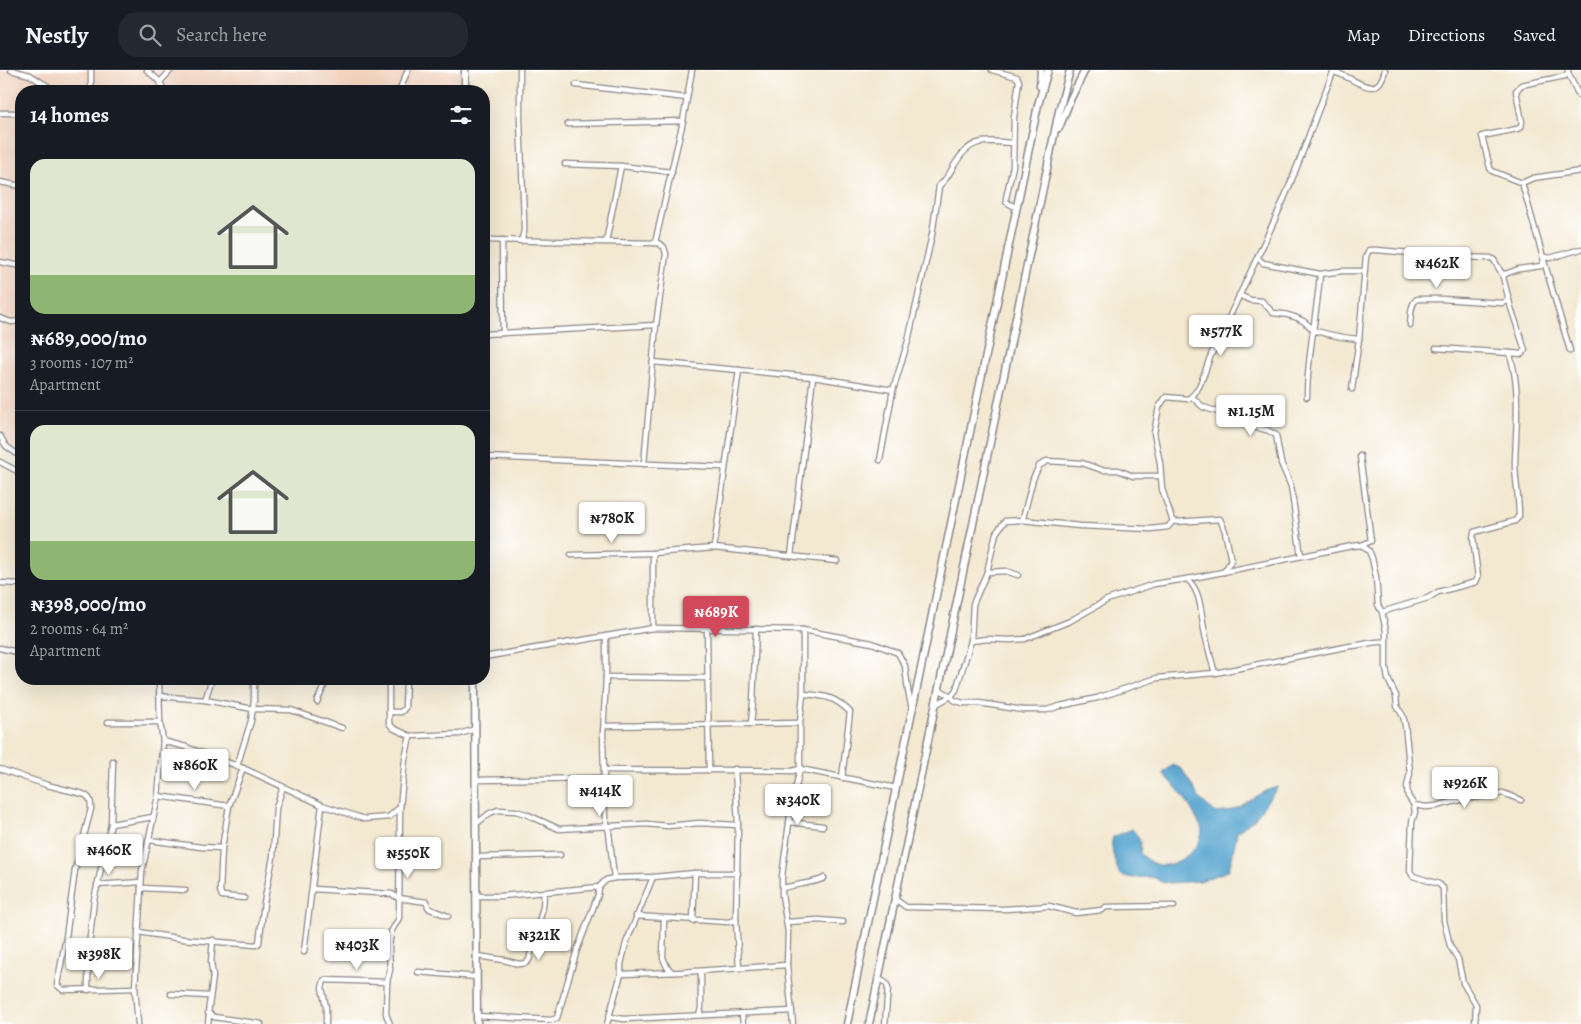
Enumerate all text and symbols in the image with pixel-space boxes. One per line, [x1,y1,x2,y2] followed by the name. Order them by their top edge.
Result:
[118,12,468,57] search box
[25,19,88,51] text: Nestly
[136,21,164,49] icon: search
[176,22,267,48] text: Search here
[1347,23,1380,47] text: Map
[1408,23,1485,47] text: Directions
[1513,23,1556,47] text: Saved
[30,101,109,129] text: 14 homes
[447,101,475,129] icon: filters
[208,192,298,282] icon: home
[1402,246,1472,289] pin: ₦462K
[1415,252,1459,274] text: ₦462K
[1186,314,1256,357] pin: ₦577K
[1200,320,1242,342] text: ₦577K
[30,324,147,352] text: ₦689,000/mo
[30,352,133,374] text: 3 rooms · 107 m²
[30,374,101,396] text: Apartment
[1210,394,1292,437] pin: ₦1.15M
[1227,400,1275,422] text: ₦1.15M
[208,457,298,547] icon: home
[577,502,647,544] pin: ₦780K
[590,507,634,529] text: ₦780K
[30,590,146,618] text: ₦398,000/mo
[681,596,751,638] pin: ₦689K
[694,601,738,623] text: ₦689K
[30,618,128,640] text: 2 rooms · 64 m²
[30,640,101,662] text: Apartment
[160,748,230,791] pin: ₦860K
[172,754,218,776] text: ₦860K
[1430,766,1500,809] pin: ₦926K
[1443,772,1487,794] text: ₦926K
[565,774,635,817] pin: ₦414K
[579,780,621,802] text: ₦414K
[763,784,833,826] pin: ₦340K
[776,789,820,811] text: ₦340K
[74,834,144,876] pin: ₦460K
[373,836,443,879] pin: ₦550K
[87,839,131,861] text: ₦460K
[386,842,430,864] text: ₦550K
[504,918,574,961] pin: ₦321K
[518,924,560,946] text: ₦321K
[322,928,392,971] pin: ₦403K
[335,934,379,956] text: ₦403K
[64,938,134,980] pin: ₦398K
[77,943,121,965] text: ₦398K

